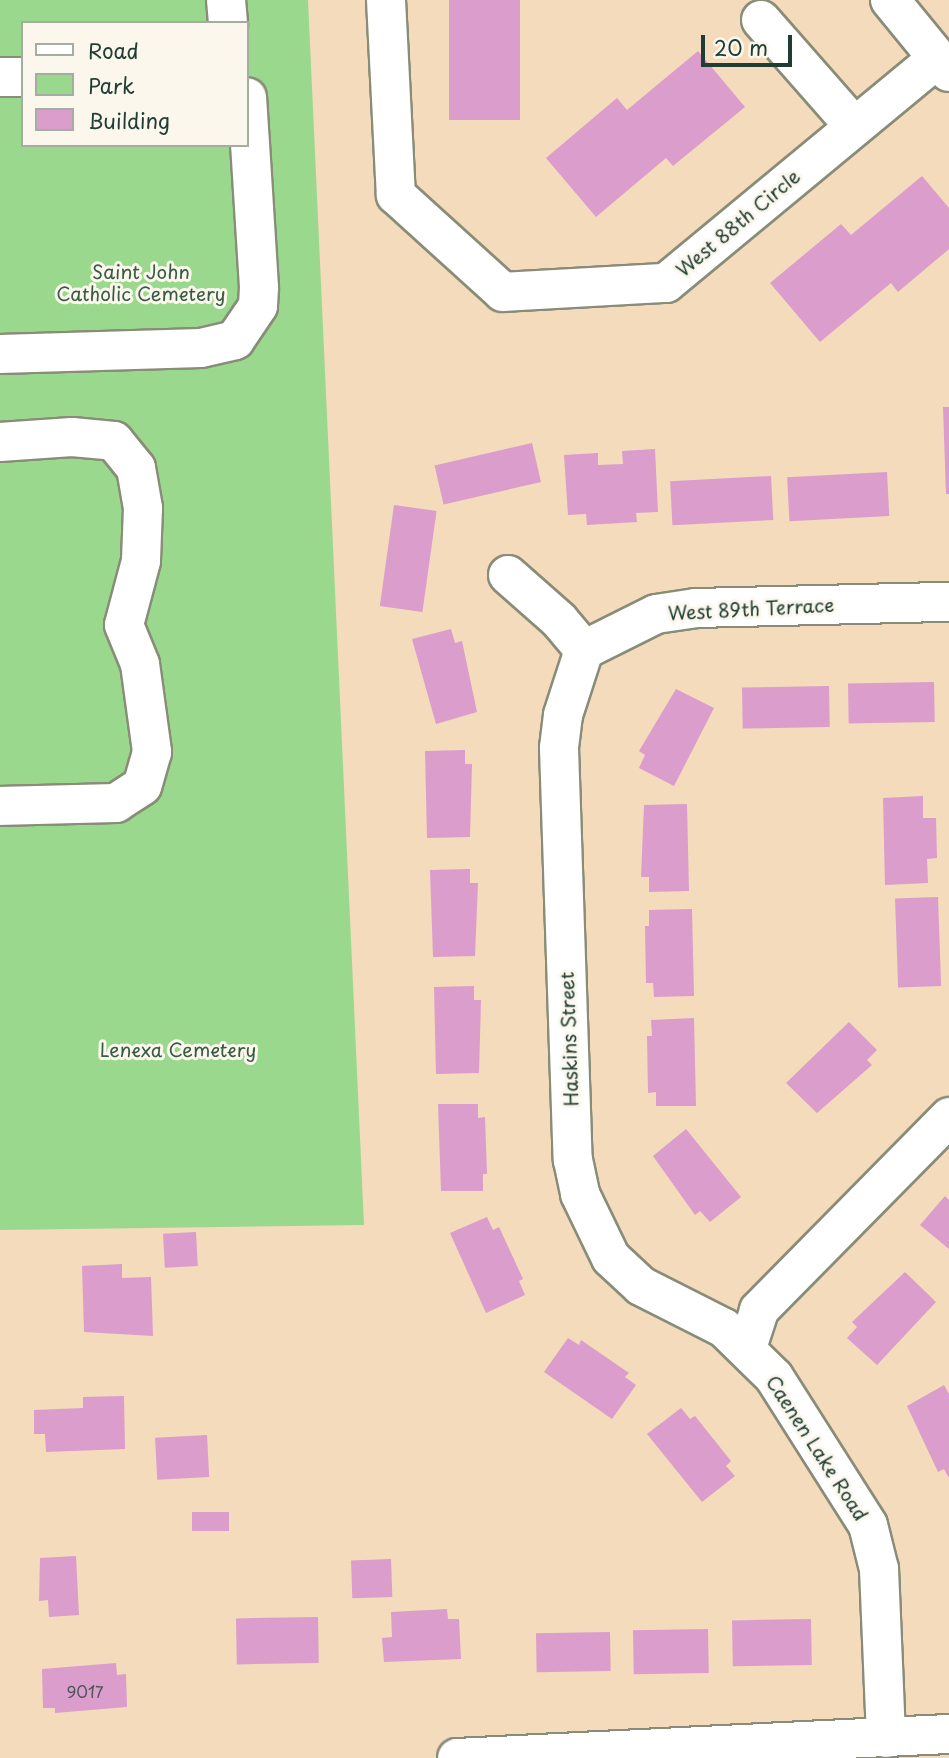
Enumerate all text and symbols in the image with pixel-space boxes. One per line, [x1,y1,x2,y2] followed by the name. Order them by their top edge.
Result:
[21,21,248,147] legend
[704,21,795,65] scale bar
[714,31,768,63] text: 20 m
[88,34,139,66] text: Road
[88,69,135,101] text: Park
[88,104,170,136] text: Building
[672,165,804,281] street label: West 88th Circle
[56,261,226,305] park label: Saint John Catholic Cemetery
[667,593,835,625] street label: West 89th Terrace
[555,971,583,1107] street label: Haskins Street
[99,1039,257,1061] park label: Lenexa Cemetery
[761,1370,873,1526] street label: Caenen Lake Road
[66,1681,104,1701] house number: 9017

